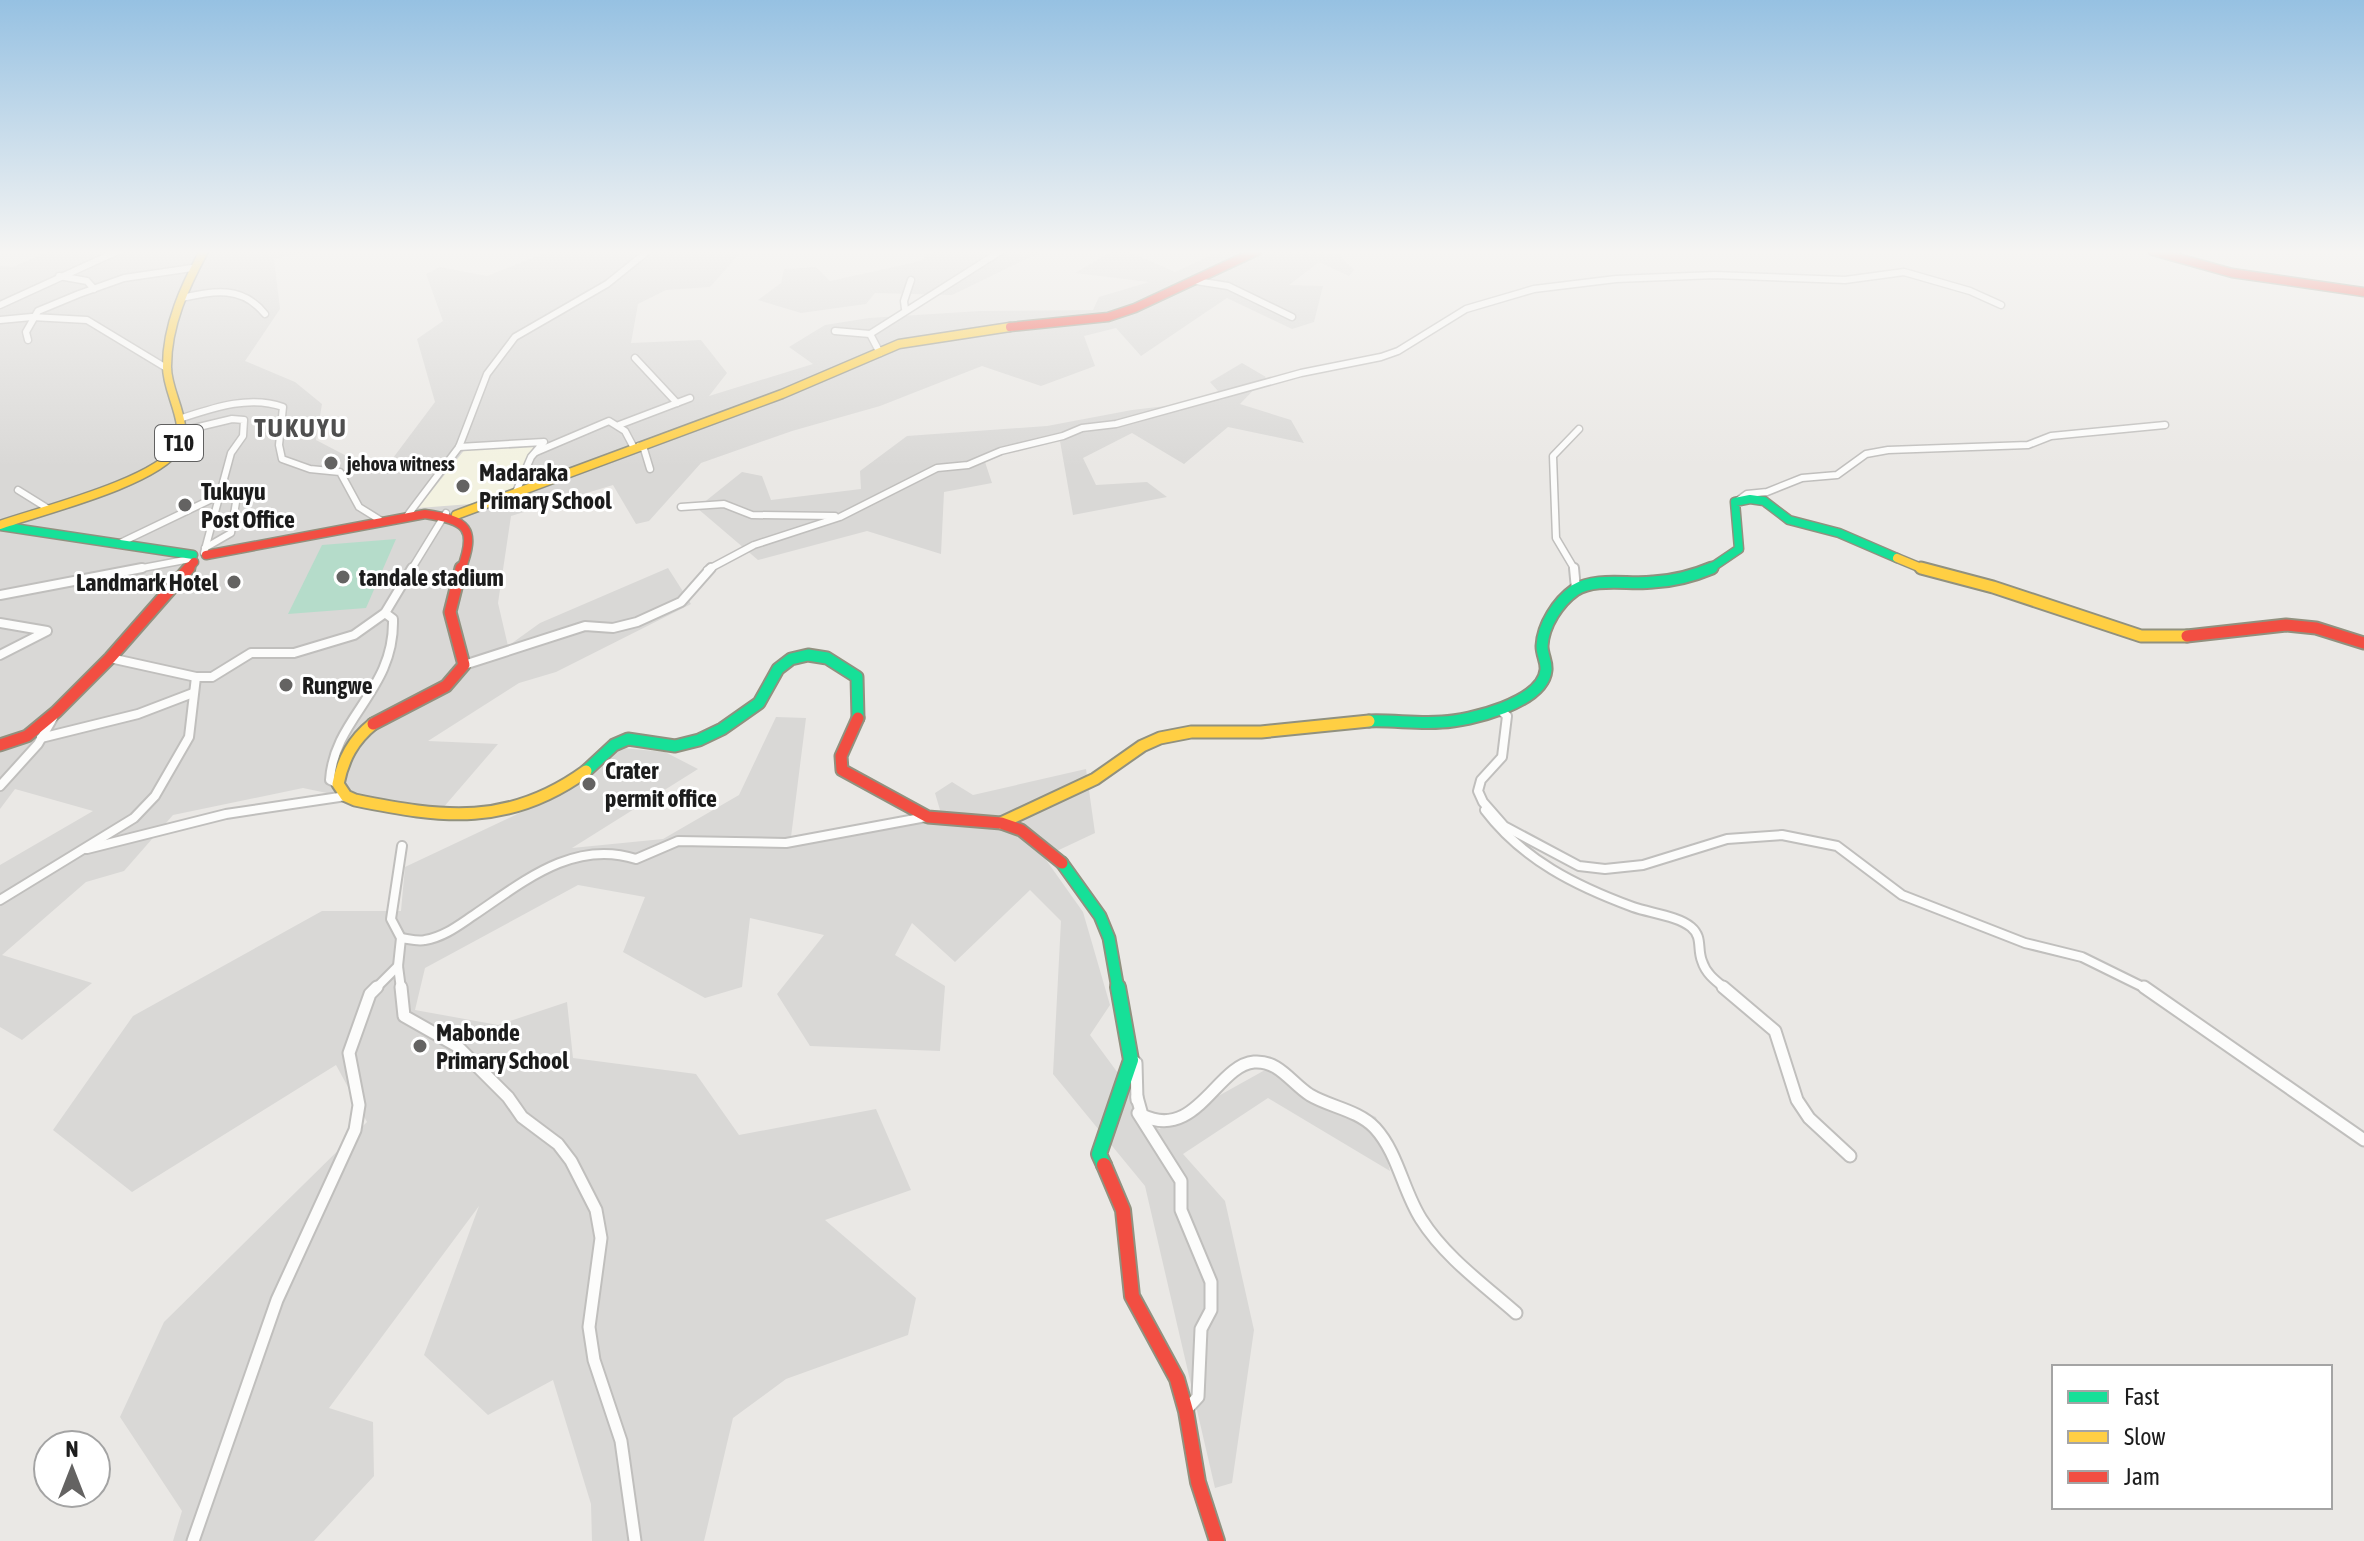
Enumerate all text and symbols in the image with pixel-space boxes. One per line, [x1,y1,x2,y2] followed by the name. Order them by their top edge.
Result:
[254,413,348,443] district label: TUKUYU
[155,425,203,461] road number: T10
[346,452,455,475] place label: jehova witness
[322,454,340,472] marker: jehova witness
[479,459,612,514] place label: Madaraka Primary School
[454,477,472,495] marker: Madaraka Primary School
[201,478,295,533] place label: Tukuyu Post Office
[176,496,194,514] marker: Tukuyu Post Office
[358,564,504,591] place label: tandale stadium
[334,568,352,586] marker: tandale stadium
[76,569,219,596] place label: Landmark Hotel
[225,573,243,591] marker: Landmark Hotel
[302,672,373,699] place label: Rungwe
[277,676,295,694] marker: Rungwe
[605,757,717,812] place label: Crater permit office
[580,775,598,793] marker: Crater permit office
[436,1019,569,1074] place label: Mabonde Primary School
[411,1037,429,1055] marker: Mabonde Primary School
[2052,1365,2332,1509] legend
[2124,1383,2160,1410] text: Fast
[2124,1423,2166,1450] text: Slow
[32,1429,112,1509] north arrow
[66,1436,78,1462] text: N
[2124,1463,2160,1490] text: Jam

